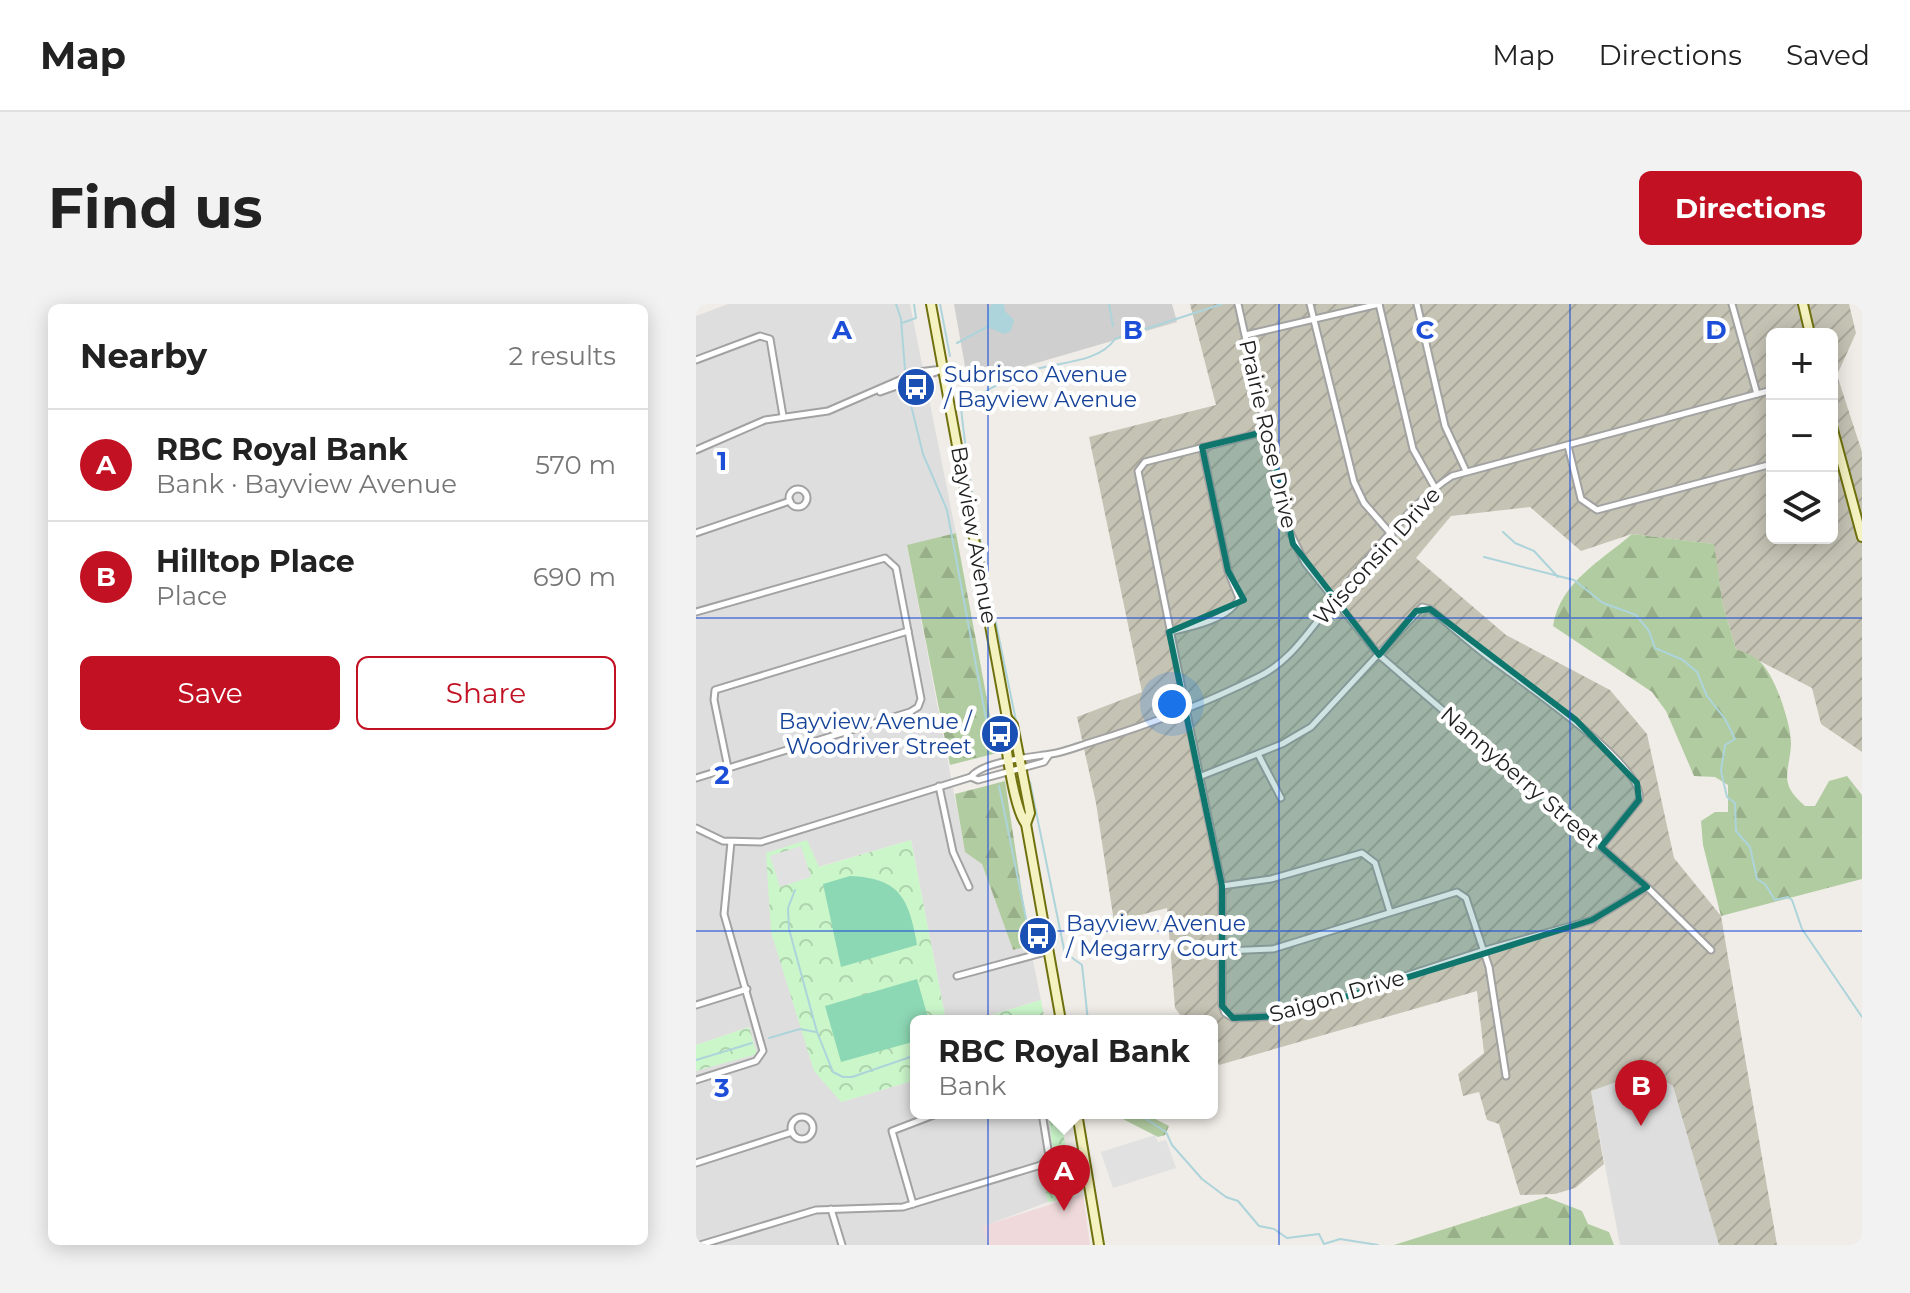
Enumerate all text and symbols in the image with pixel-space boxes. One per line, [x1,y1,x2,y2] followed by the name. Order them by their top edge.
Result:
[40,32,126,79] text: Map
[1492,38,1554,72] text: Map
[1598,38,1742,72] text: Directions
[1786,38,1870,72] text: Saved
[1639,171,1862,245] button: Directions
[48,174,262,242] text: Find us
[831,314,853,346] text: A
[1123,314,1143,346] text: B
[1416,314,1435,346] text: C
[1705,314,1727,346] text: D
[1766,328,1838,544] map controls
[1766,328,1838,400] button: +
[80,335,207,377] text: Nearby
[1233,337,1303,531] street label: Prairie Rose Drive
[508,340,616,372] text: 2 results
[943,361,1137,413] place label: Subrisco Avenue / Bayview Avenue
[895,366,937,408] bus stop icon: Subrisco Avenue / Bayview Avenue
[1766,400,1838,472] button: −
[156,431,408,468] text: RBC Royal Bank
[945,444,1003,626] street label: Bayview Avenue
[717,445,727,477] text: 1
[96,449,116,481] text: A
[535,449,616,481] text: 570 m
[156,468,457,500] text: Bank · Bayview Avenue
[1766,472,1838,544] button: layers
[1308,481,1446,631] street label: Wisconsin Drive
[156,543,355,580] text: Hilltop Place
[96,561,116,593] text: B
[533,561,616,593] text: 690 m
[156,580,227,612] text: Place
[80,656,340,730] button: Save
[356,656,616,730] button: Share
[1152,684,1192,724] your location
[1435,701,1605,853] street label: Nannyberry Street
[779,708,974,760] place label: Bayview Avenue / Woodriver Street
[979,713,1021,755] bus stop icon: Bayview Avenue / Woodriver Street
[714,759,730,791] text: 2
[1065,910,1246,962] place label: Bayview Avenue / Megarry Court
[1017,915,1059,957] bus stop icon: Bayview Avenue / Megarry Court
[1266,964,1408,1028] street label: Saigon Drive
[910,1015,1218,1119] popup
[938,1033,1190,1070] text: RBC Royal Bank
[1615,1060,1667,1126] pin: B
[938,1070,1006,1102] text: Bank
[713,1072,730,1104] text: 3
[1038,1145,1090,1211] pin: A

